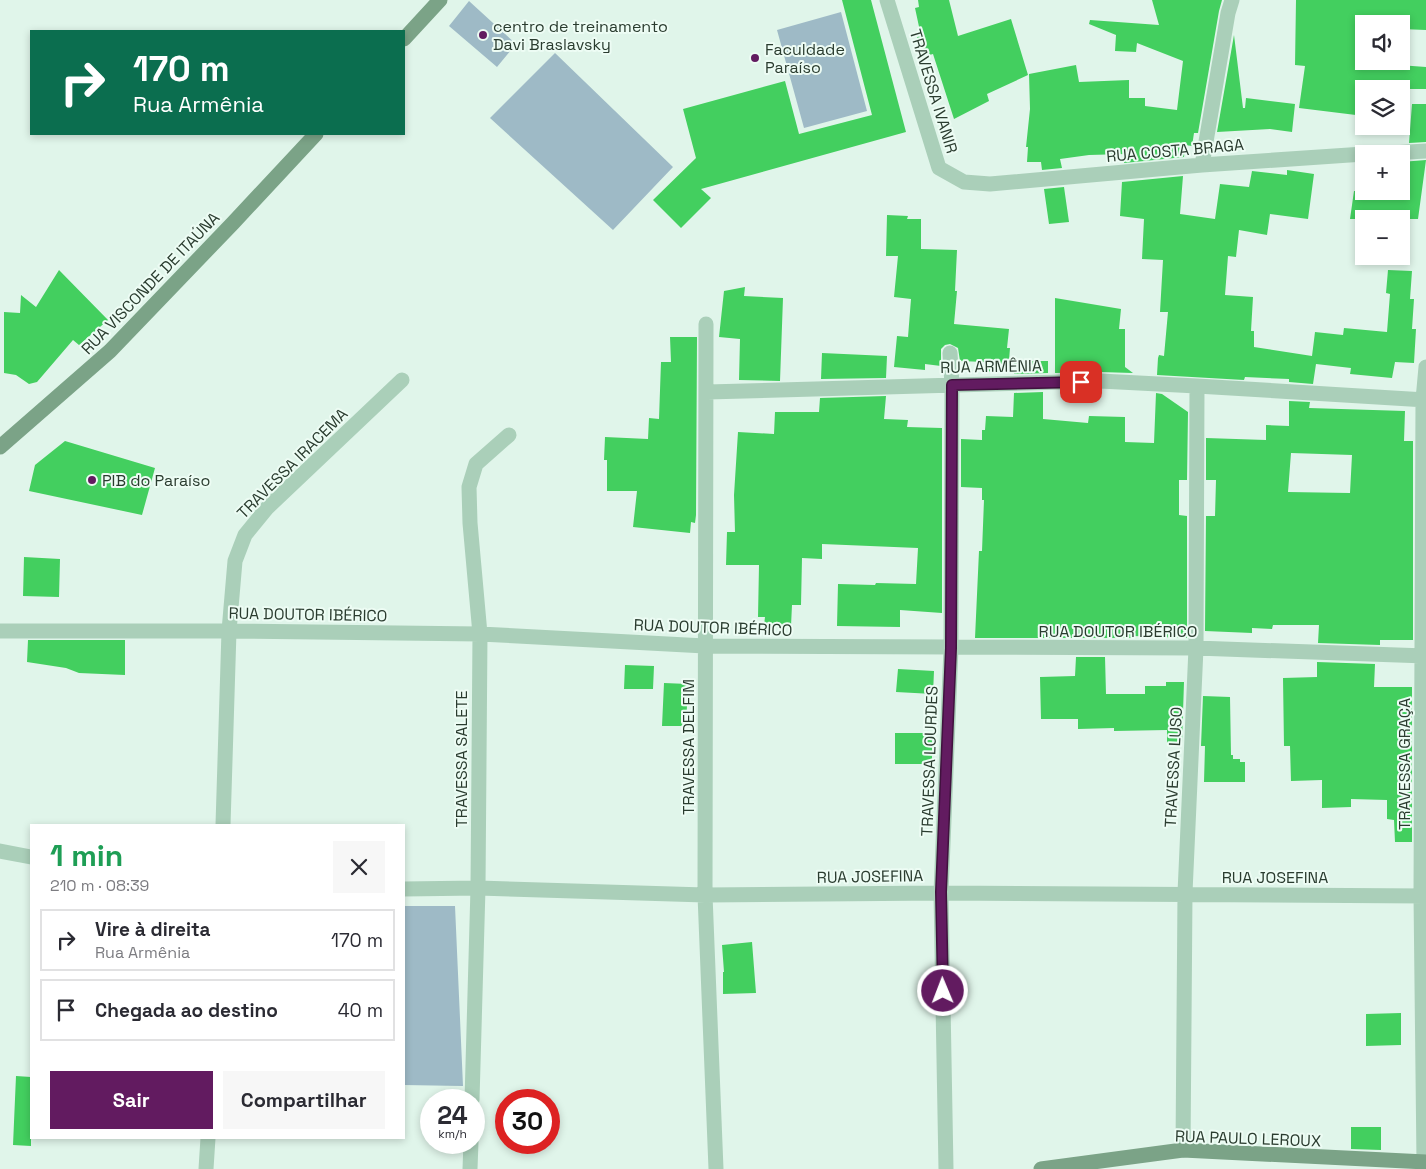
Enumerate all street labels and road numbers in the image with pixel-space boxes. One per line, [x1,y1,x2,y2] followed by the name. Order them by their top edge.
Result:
[905,26,962,156] street label: TRAVESSA IVANIR
[1105,134,1245,167] street label: RUA COSTA BRAGA
[77,208,224,359] street label: RUA VISCONDE DE ITAÚNA
[940,355,1042,378] street label: RUA ARMÊNIA
[232,403,352,523] street label: TRAVESSA IRACEMA
[228,603,388,626] street label: RUA DOUTOR IBÉRICO
[633,614,793,641] street label: RUA DOUTOR IBÉRICO
[1039,621,1197,642] street label: RUA DOUTOR IBÉRICO
[678,679,699,815] street label: TRAVESSA DELFIM
[916,685,943,837] street label: TRAVESSA LOURDES
[451,690,472,828] street label: TRAVESSA SALETE
[1394,698,1415,830] street label: TRAVESSA GRAÇA
[1160,706,1187,828] street label: TRAVESSA LUSO
[817,865,923,888] street label: RUA JOSEFINA
[1222,867,1328,888] street label: RUA JOSEFINA
[1174,1125,1321,1152] street label: RUA PAULO LEROUX

